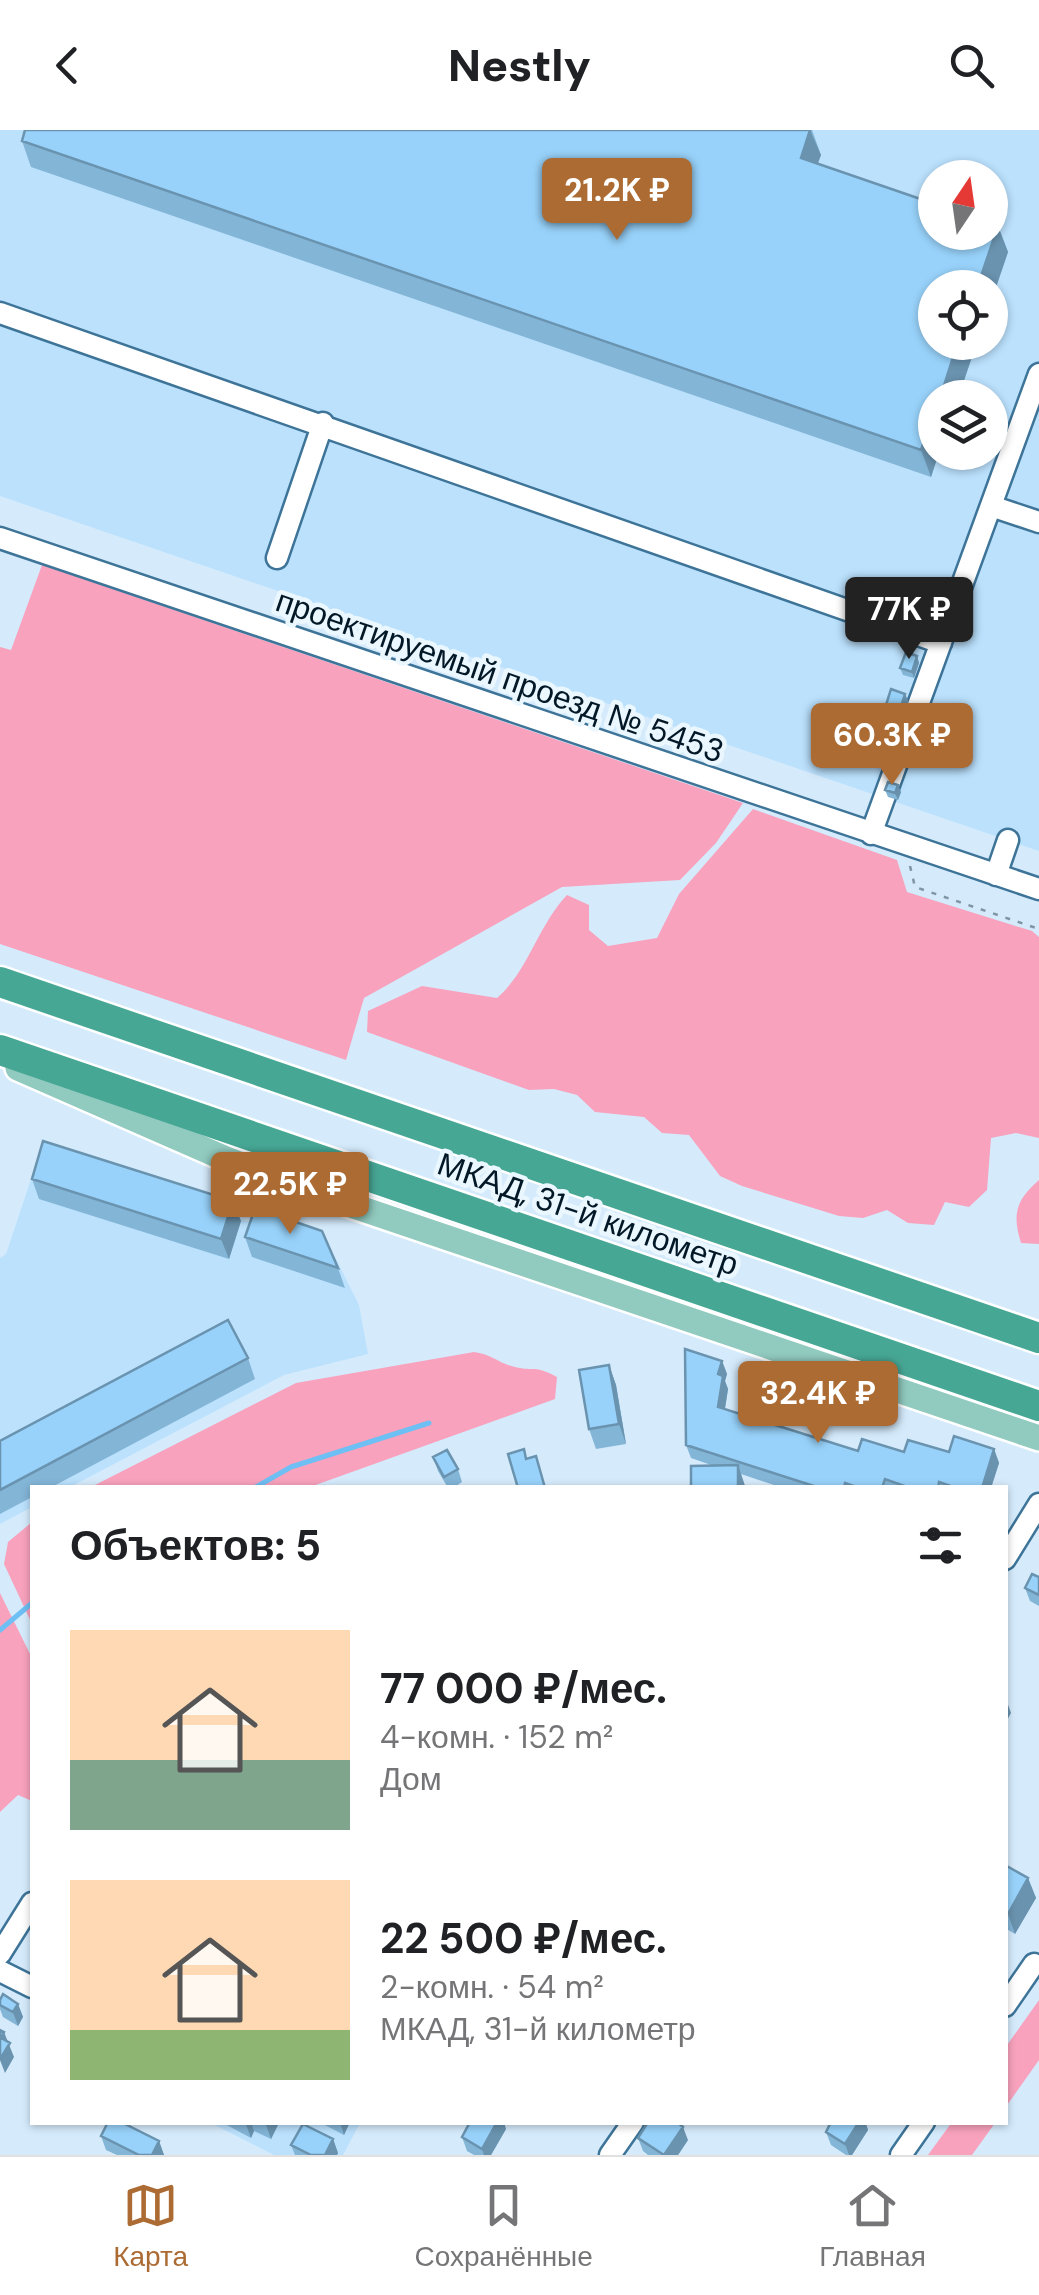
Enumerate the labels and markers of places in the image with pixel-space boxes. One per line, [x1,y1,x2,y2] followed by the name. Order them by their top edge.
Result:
[525,158,709,243] pin: 21.2K ₽
[839,577,979,662] pin: 77K ₽
[800,703,984,788] pin: 60.3K ₽
[198,1152,382,1237] pin: 22.5K ₽
[726,1361,910,1446] pin: 32.4K ₽

